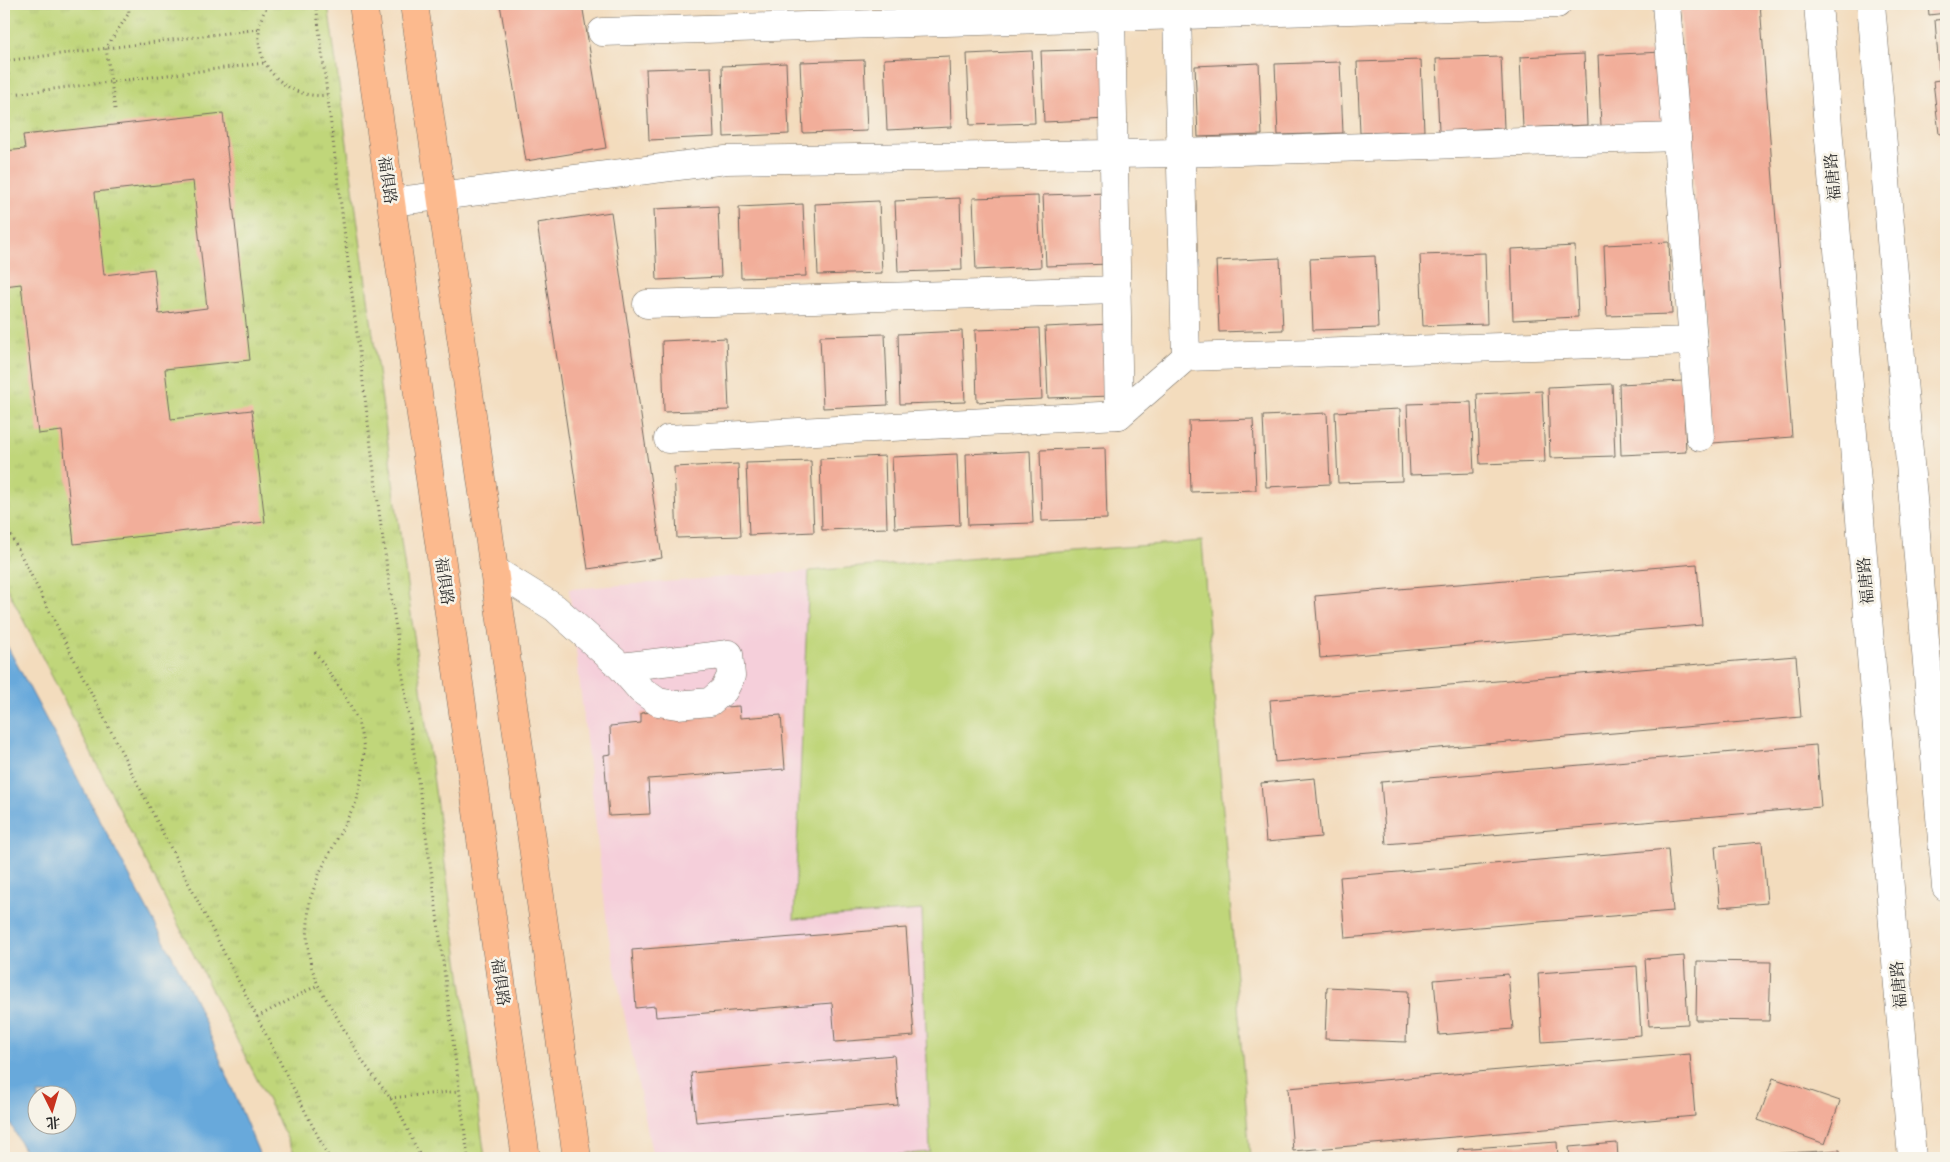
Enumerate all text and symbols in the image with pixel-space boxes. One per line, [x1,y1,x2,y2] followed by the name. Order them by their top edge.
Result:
[1821,152,1845,202] street label: 福唐路
[374,155,400,205] street label: 福俱路
[431,556,457,606] street label: 福俱路
[1854,556,1878,606] street label: 福唐路
[487,957,513,1007] street label: 福俱路
[1887,960,1911,1010] street label: 福唐路
[28,1084,78,1134] north arrow
[45,1113,61,1132] text: 北

